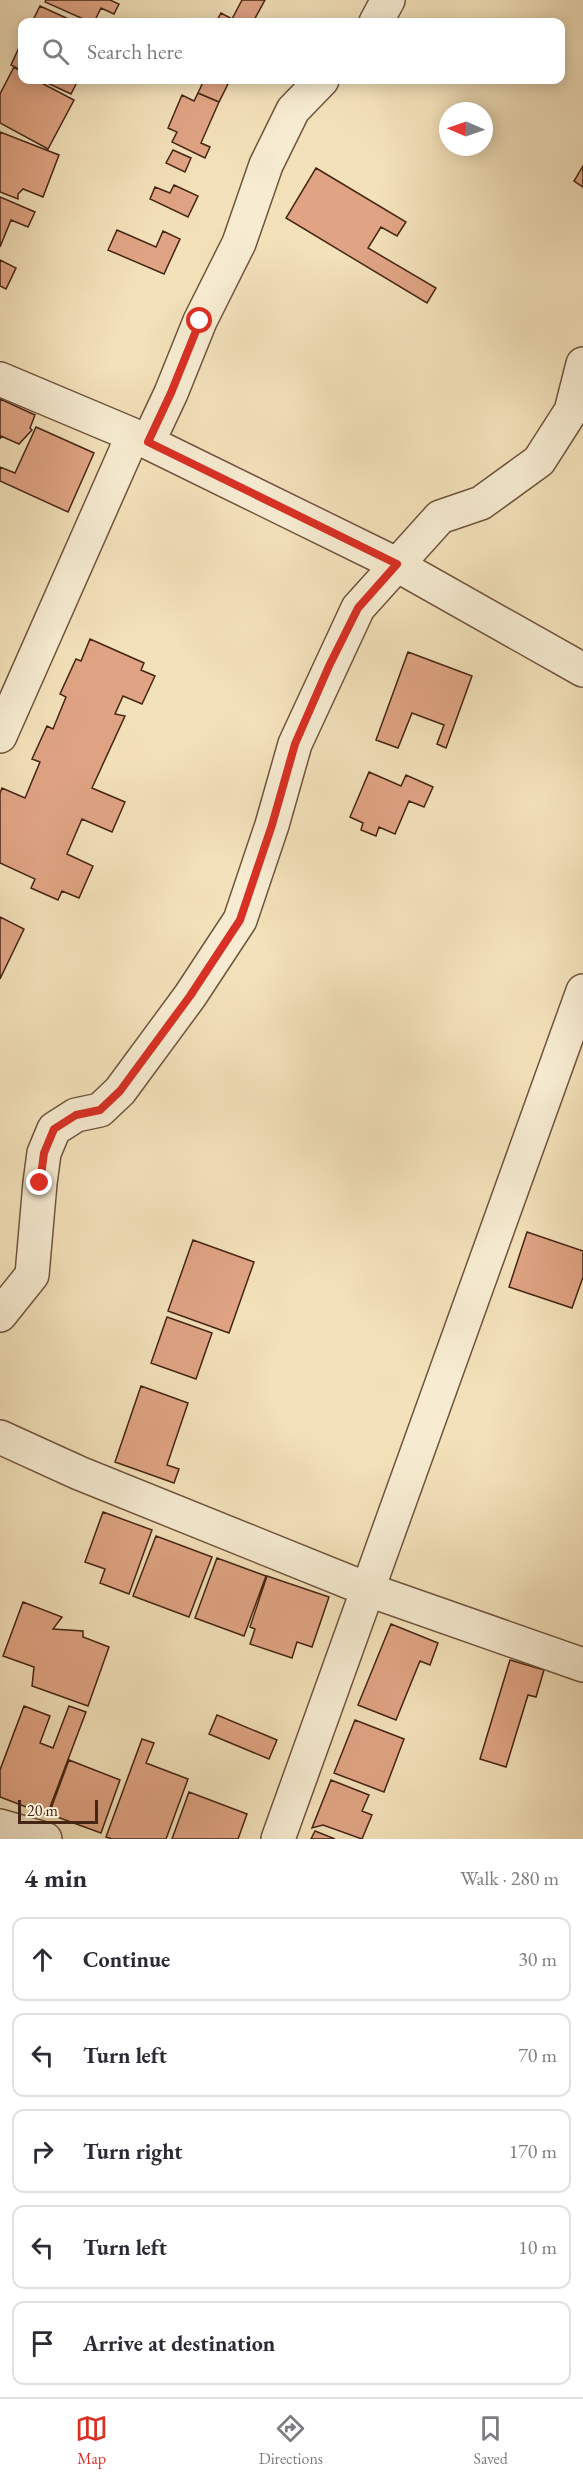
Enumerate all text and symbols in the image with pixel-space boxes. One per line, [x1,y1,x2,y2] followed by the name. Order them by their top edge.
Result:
[18,18,565,84] search box
[39,35,72,68] icon: search
[87,37,182,66] text: Search here
[439,102,493,156] north arrow
[186,307,212,333] route start
[26,1169,52,1195] route end
[18,1797,98,1824] scale bar
[27,1800,58,1821] text: 20 m
[24,1861,87,1895] text: 4 min
[460,1865,559,1891] text: Walk · 280 m
[26,1943,59,1976] icon: ahead
[83,1945,170,1974] text: Continue
[518,1946,557,1972] text: 30 m
[26,2039,59,2072] icon: left
[83,2041,167,2070] text: Turn left
[518,2042,557,2068] text: 70 m
[26,2135,59,2168] icon: right
[83,2137,182,2166] text: Turn right
[509,2138,557,2164] text: 170 m
[26,2231,59,2264] icon: left
[83,2233,167,2262] text: Turn left
[518,2234,557,2260] text: 10 m
[26,2327,59,2360] icon: arrive
[83,2329,275,2358] text: Arrive at destination
[75,2412,108,2469] tab: Map
[259,2412,323,2469] tab: Directions
[473,2412,508,2469] tab: Saved

